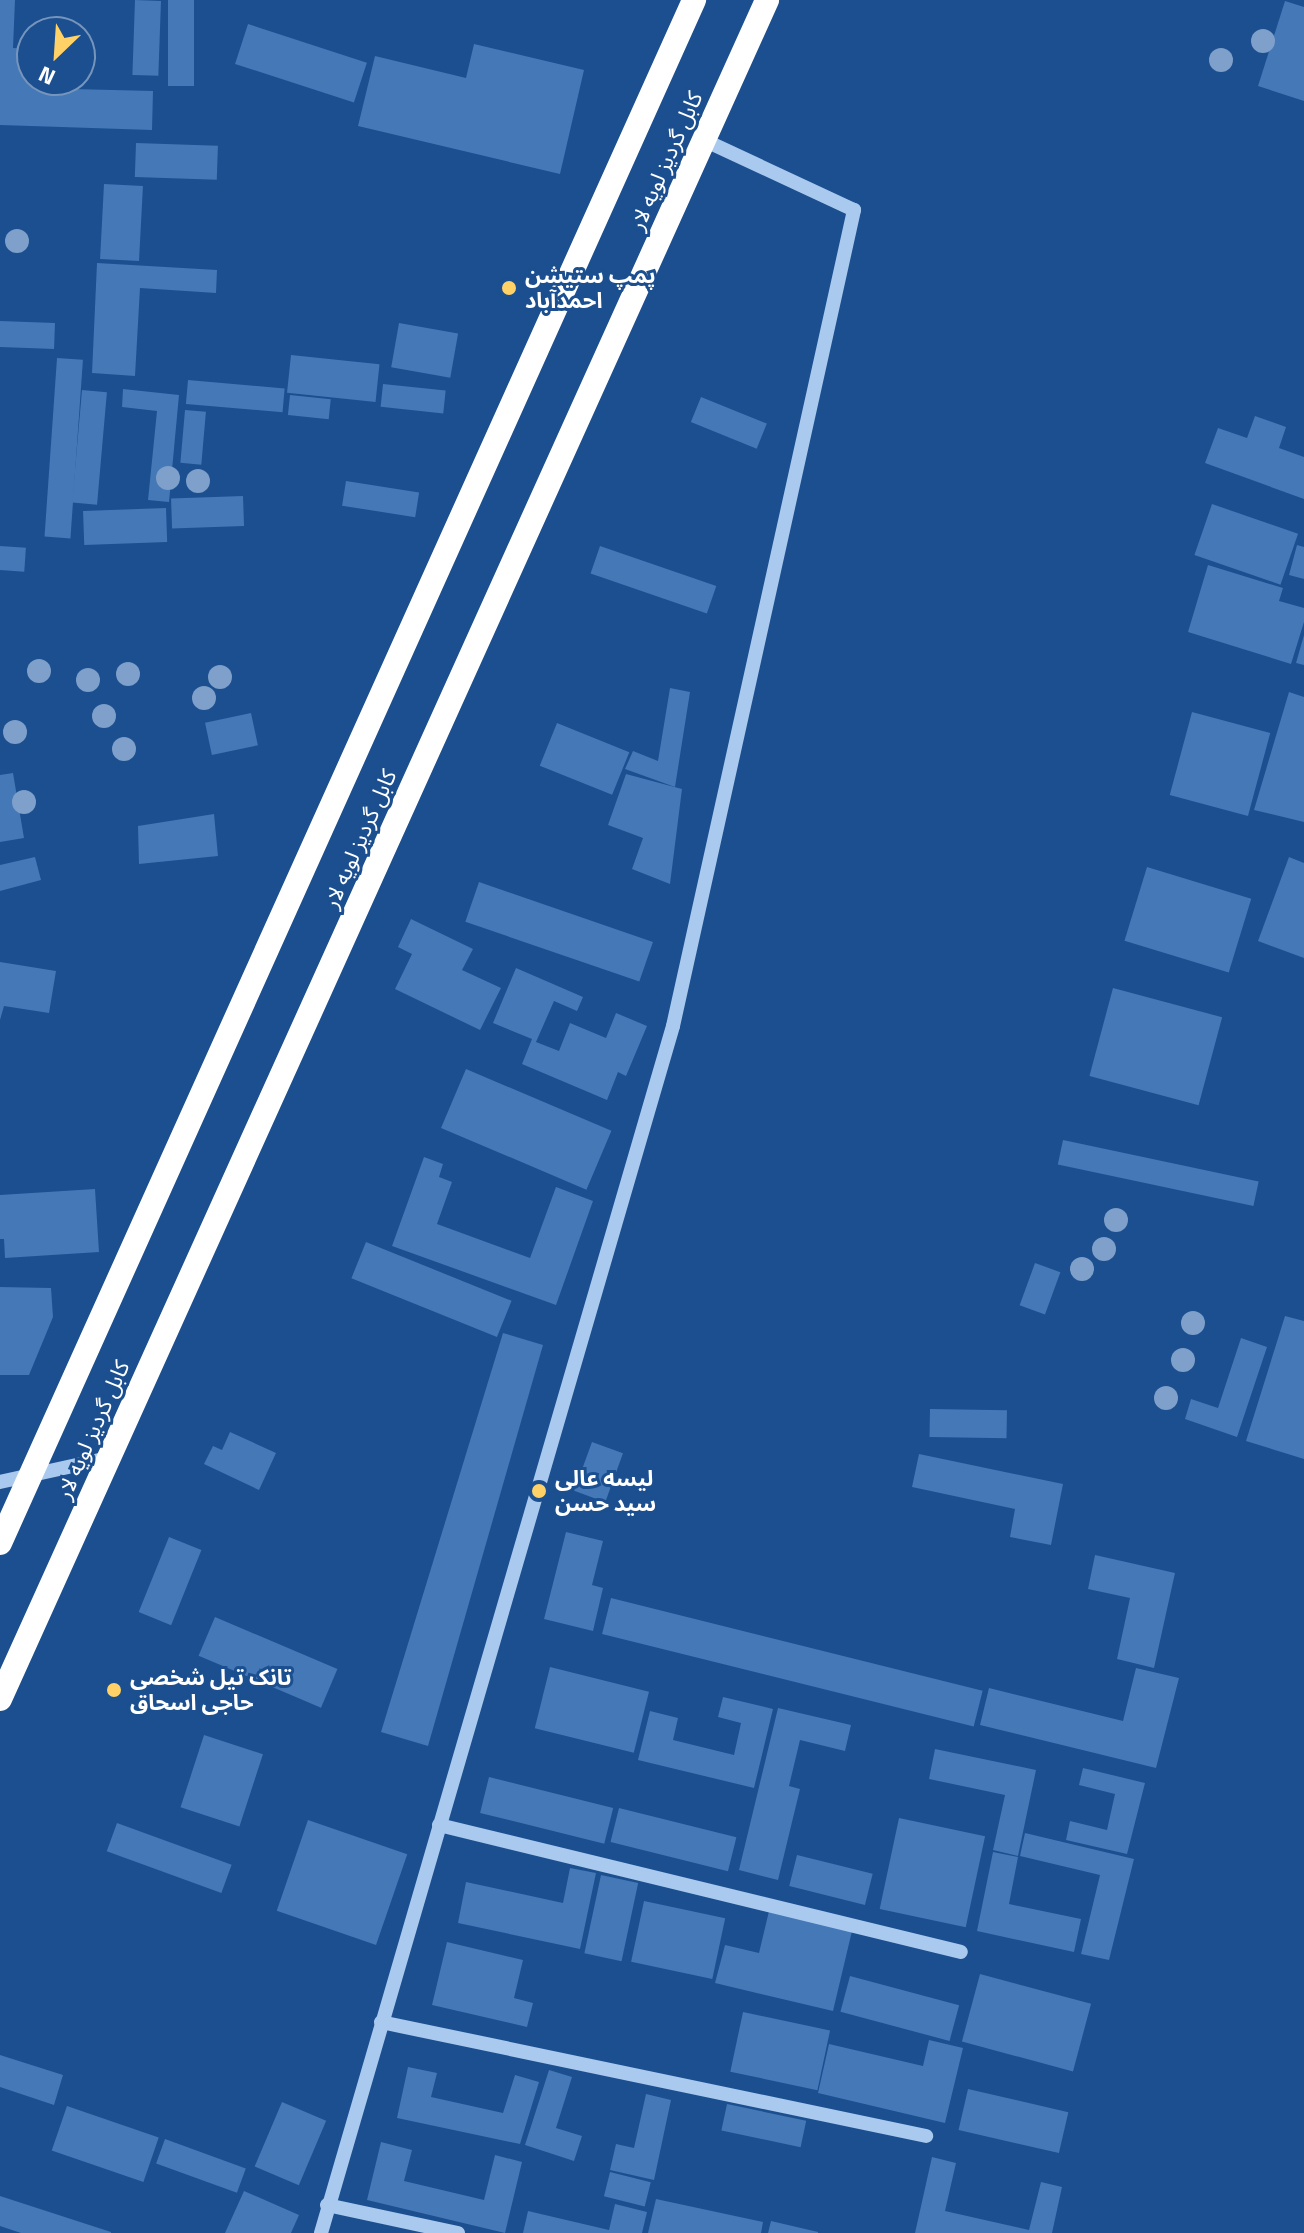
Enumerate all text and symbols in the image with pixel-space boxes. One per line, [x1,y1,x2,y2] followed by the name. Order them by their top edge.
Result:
[16,16,96,96] north arrow
[33,57,61,95] text: N
[624,88,708,234] street label: کابل گردیز لویه لار
[525,262,656,314] place label: پمپ ستیشن احمدآباد
[500,279,518,297] marker: پمپ ستیشن احمدآباد
[318,766,402,912] street label: کابل گردیز لویه لار
[51,1357,135,1503] street label: کابل گردیز لویه لار
[555,1465,656,1516] place label: لیسه عالی سید حسن
[530,1482,548,1500] marker: لیسه عالی سید حسن
[130,1664,292,1716] place label: تانک تیل شخصی حاجی اسحاق
[105,1681,123,1699] marker: تانک تیل شخصی حاجی اسحاق

